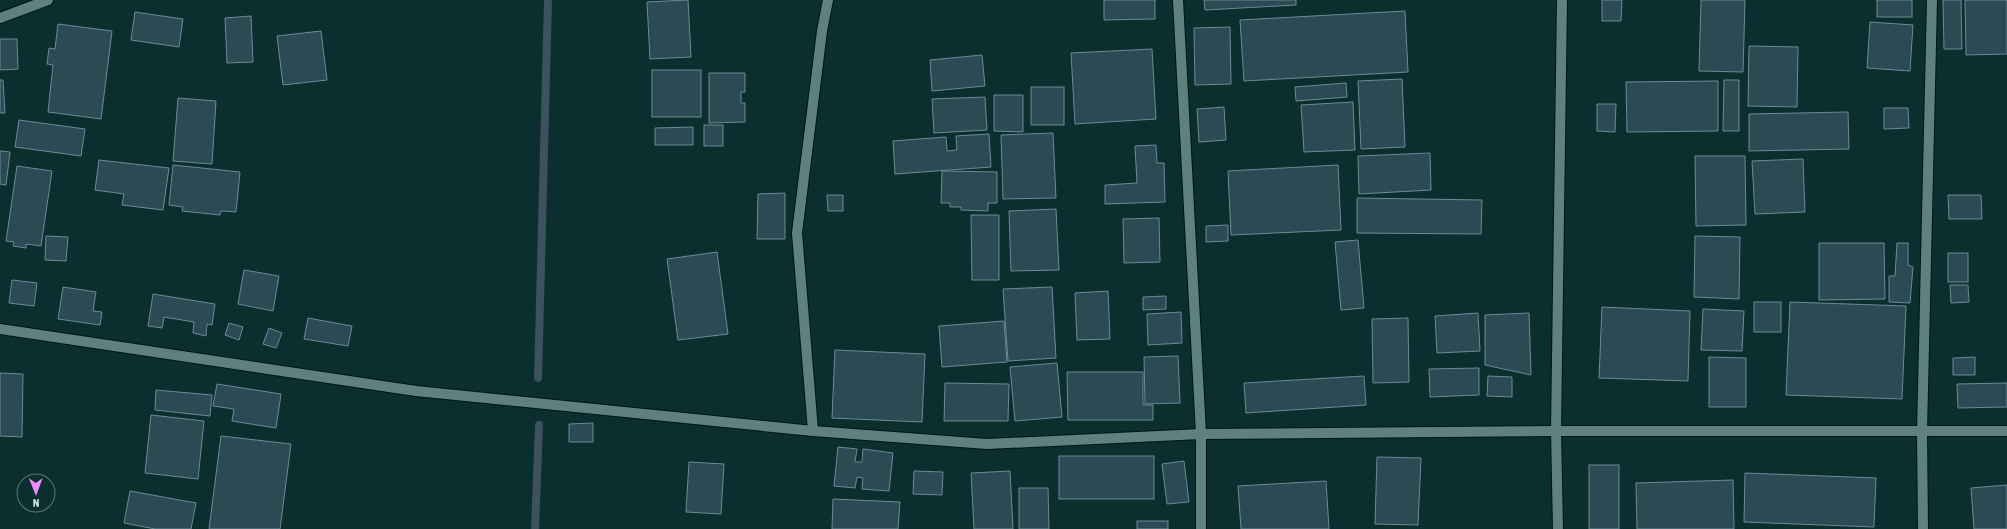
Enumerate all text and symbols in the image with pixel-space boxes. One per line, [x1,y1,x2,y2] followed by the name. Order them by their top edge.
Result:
[16,473,56,513] north arrow
[33,497,40,509] text: N

